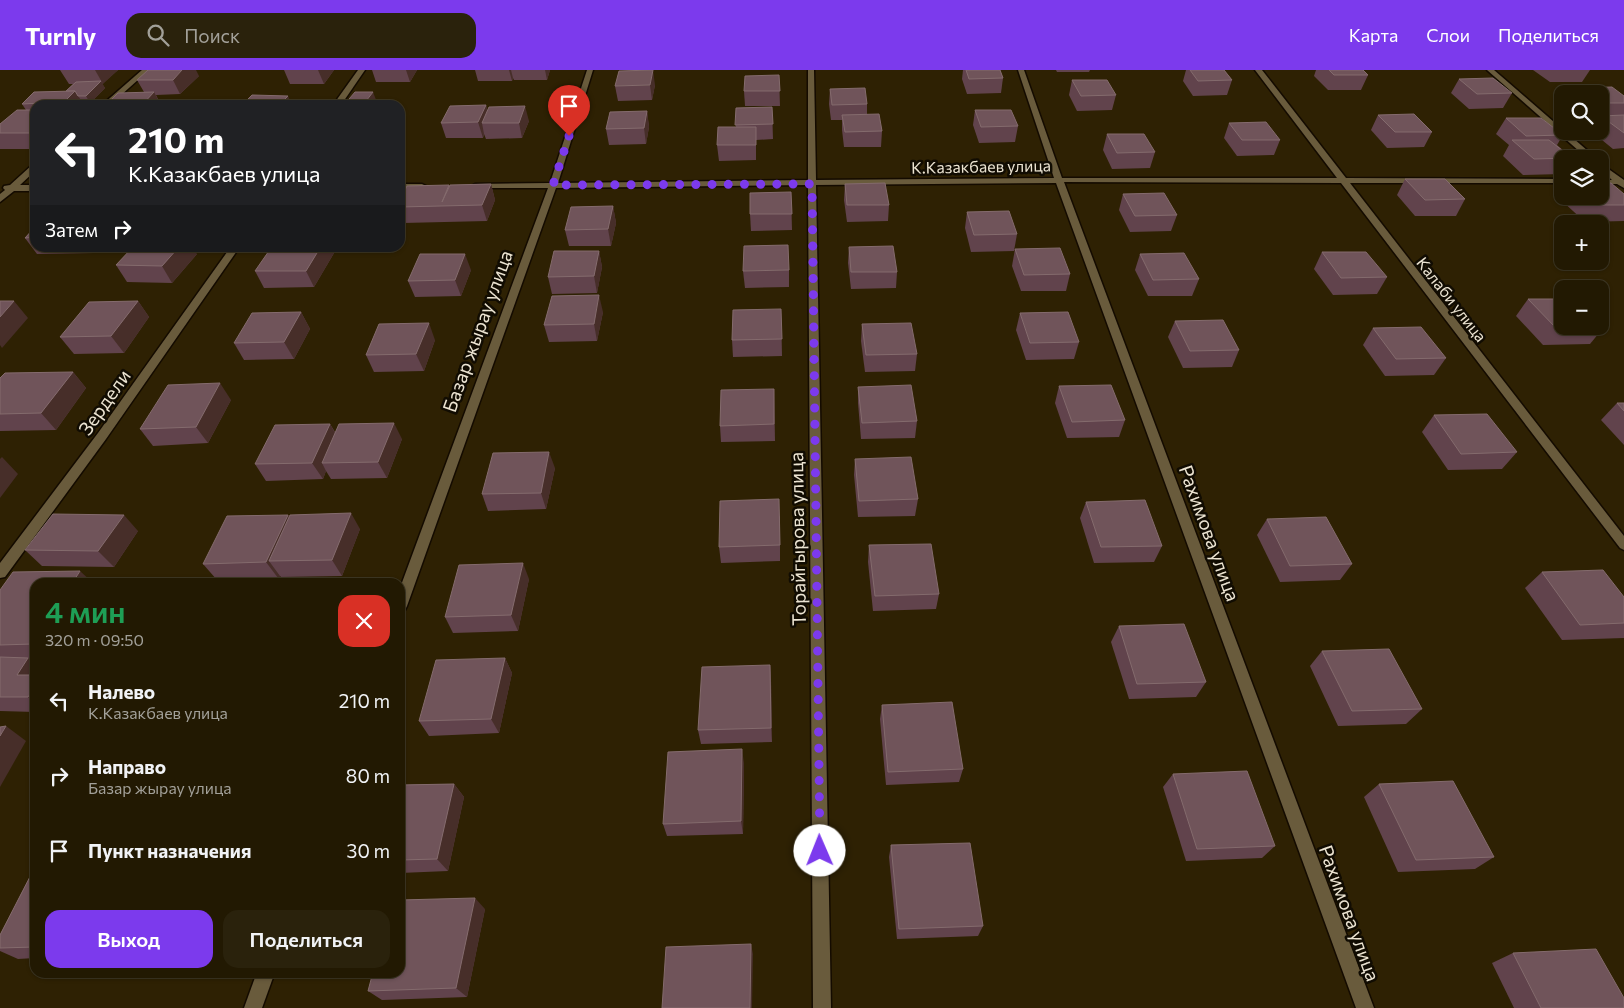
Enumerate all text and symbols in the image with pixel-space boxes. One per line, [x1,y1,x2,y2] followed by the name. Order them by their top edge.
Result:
[126,13,476,58] search box
[25,21,96,50] text: Turnly
[144,21,172,49] icon: search
[184,24,240,47] text: Поиск
[1349,24,1398,46] text: Карта
[1426,24,1470,46] text: Слои
[1498,24,1599,46] text: Поделиться
[548,85,590,136] pin
[1554,85,1609,335] map controls
[1554,85,1609,140] button: search
[555,92,583,120] icon: arrive
[128,117,224,160] text: 210 m
[45,120,110,185] icon: left
[1554,150,1609,205] button: layers
[911,155,1051,177] street label: К.Казакбаев улица
[128,160,320,187] text: К.Казакбаев улица
[108,215,136,243] icon: right
[1554,215,1609,270] button: +
[45,218,98,241] text: Затем
[437,247,517,415] street label: Базар жырау улица
[1413,253,1491,345] street label: Калаби улица
[1554,280,1609,335] button: −
[73,365,135,439] street label: Зердели
[784,452,810,626] street label: Торайгырова улица
[1175,462,1245,604] street label: Рахимова улица
[45,592,126,629] text: 4 мин
[338,595,390,647] button: close
[45,630,144,649] text: 320 m · 09:50
[88,680,155,703] text: Налево
[45,687,73,715] icon: left
[339,689,390,712] text: 210 m
[88,703,228,722] text: К.Казакбаев улица
[88,755,166,778] text: Направо
[45,762,73,790] icon: right
[346,764,390,787] text: 80 m
[88,778,232,797] text: Базар жырау улица
[793,824,845,876] position arrow
[45,837,73,865] icon: arrive
[88,839,251,862] text: Пункт назначения
[347,839,390,862] text: 30 m
[1315,842,1385,984] street label: Рахимова улица
[45,910,213,968] button: Выход
[223,910,390,968] button: Поделиться

